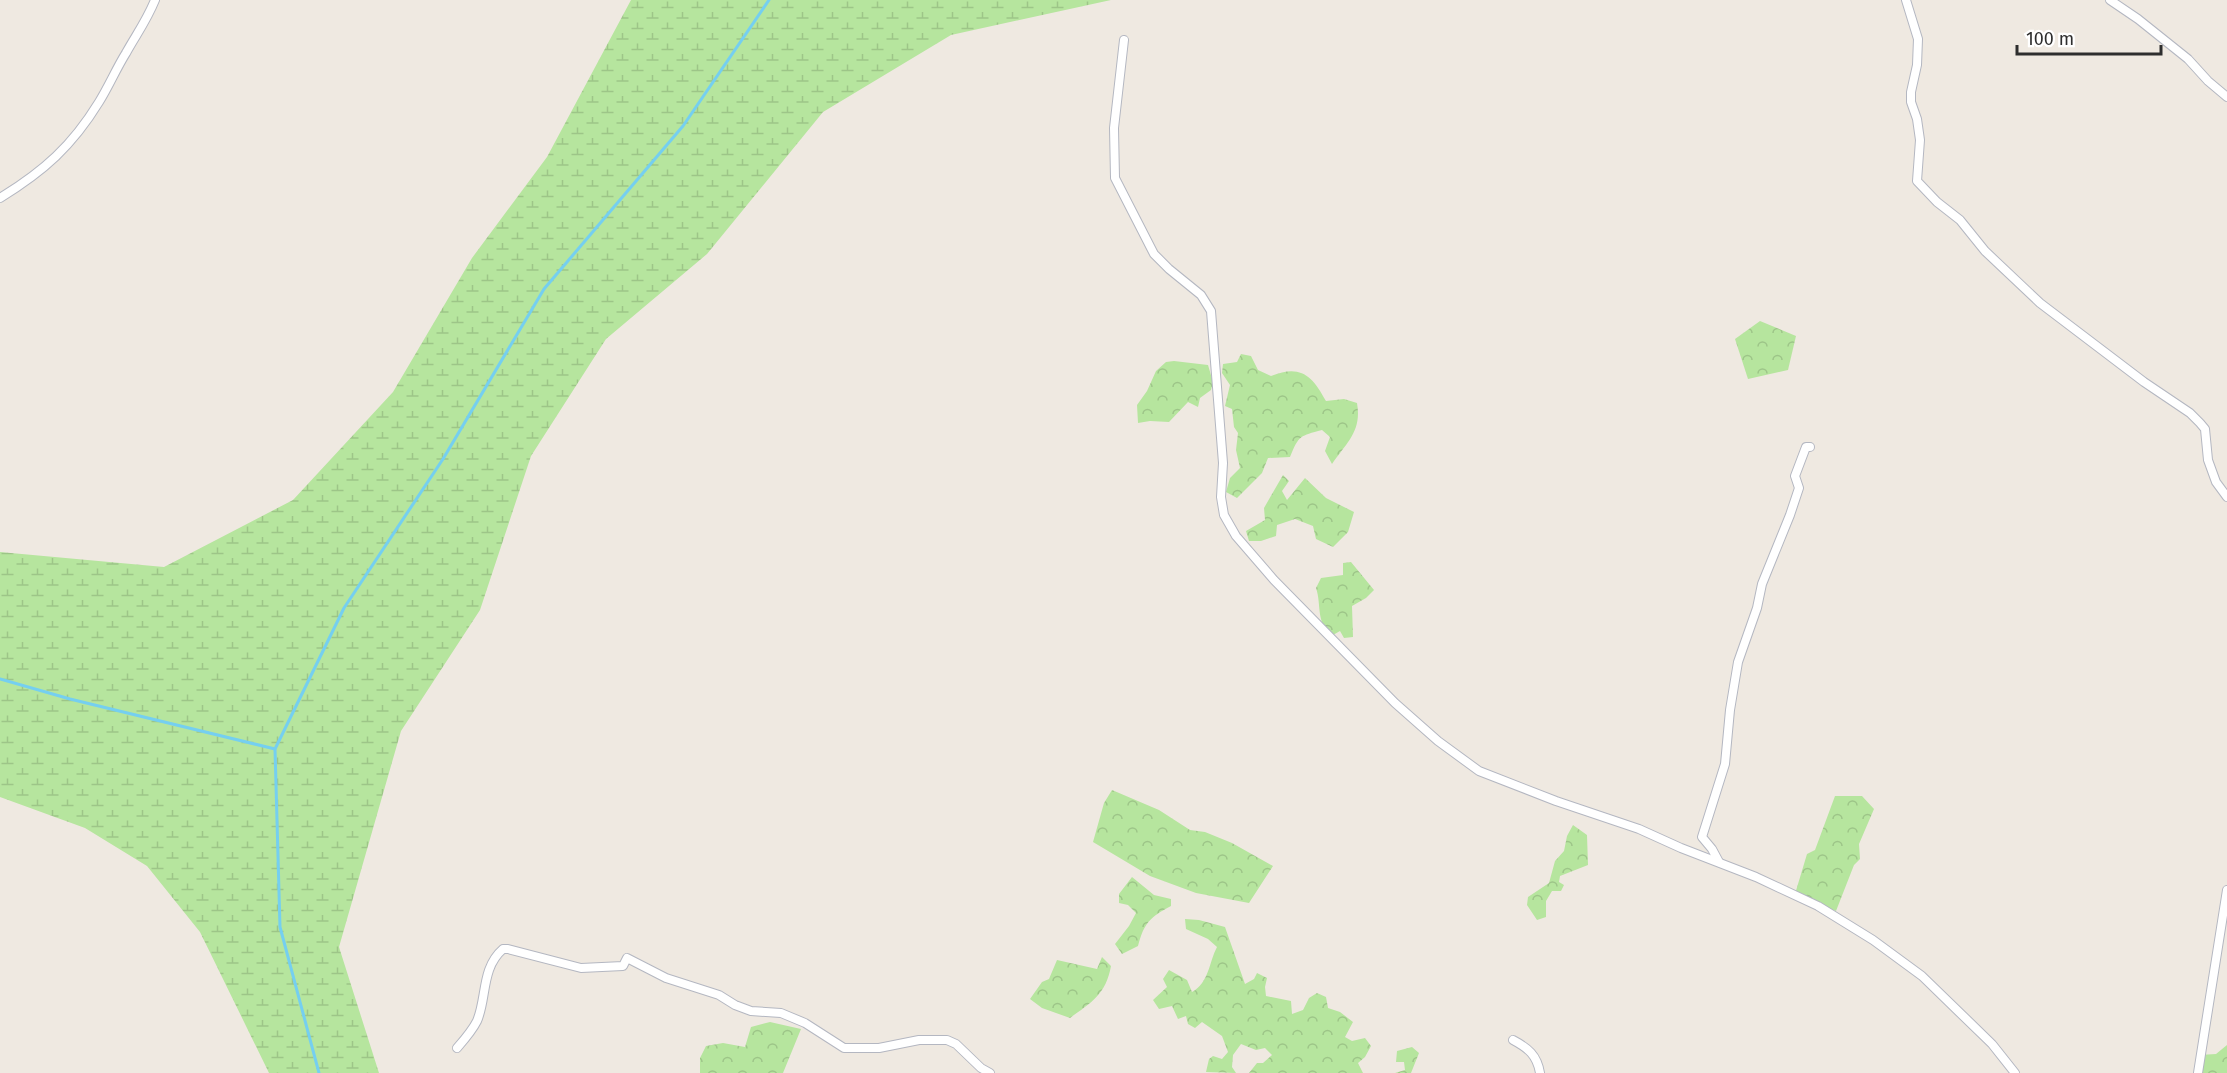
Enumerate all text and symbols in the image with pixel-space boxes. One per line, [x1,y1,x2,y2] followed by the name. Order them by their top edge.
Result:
[2017,18,2161,56] scale bar
[2026,28,2074,50] text: 100 m

